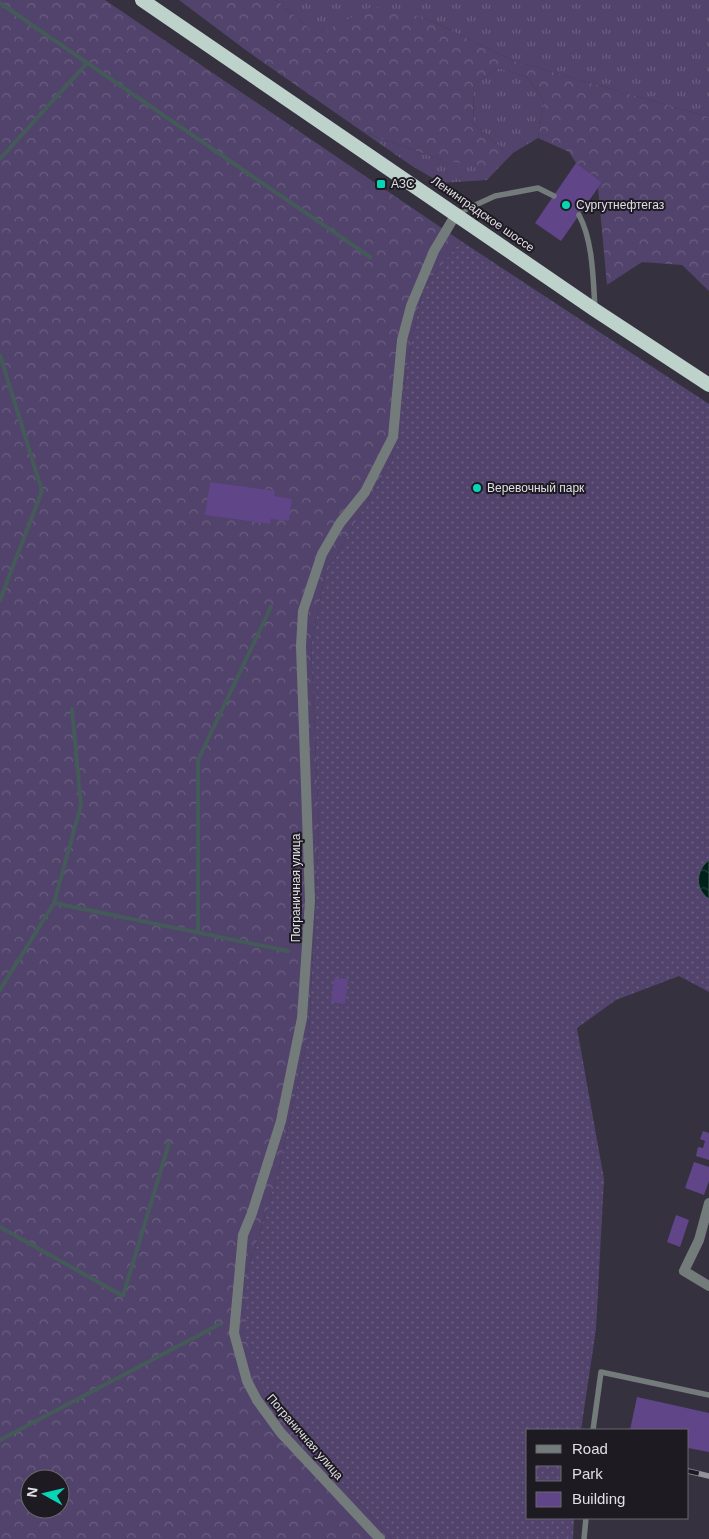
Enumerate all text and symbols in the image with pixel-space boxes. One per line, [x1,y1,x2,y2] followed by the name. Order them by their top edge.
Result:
[429,173,537,255] street label: Ленинградское шоссе
[391,177,415,191] place label: АЗС
[375,178,387,190] marker: АЗС
[576,198,665,212] place label: Сургутнефтегаз
[560,199,572,211] marker: Сургутнефтегаз
[487,481,585,495] place label: Веревочный парк
[471,482,483,494] marker: Веревочный парк
[289,833,303,942] street label: Пограничная улица
[264,1391,346,1483] street label: Пограничная улица
[526,1429,689,1519] legend
[572,1440,608,1457] text: Road
[572,1465,603,1482] text: Park
[20,1469,70,1519] north arrow
[23,1486,41,1498] text: N
[572,1490,625,1507] text: Building

